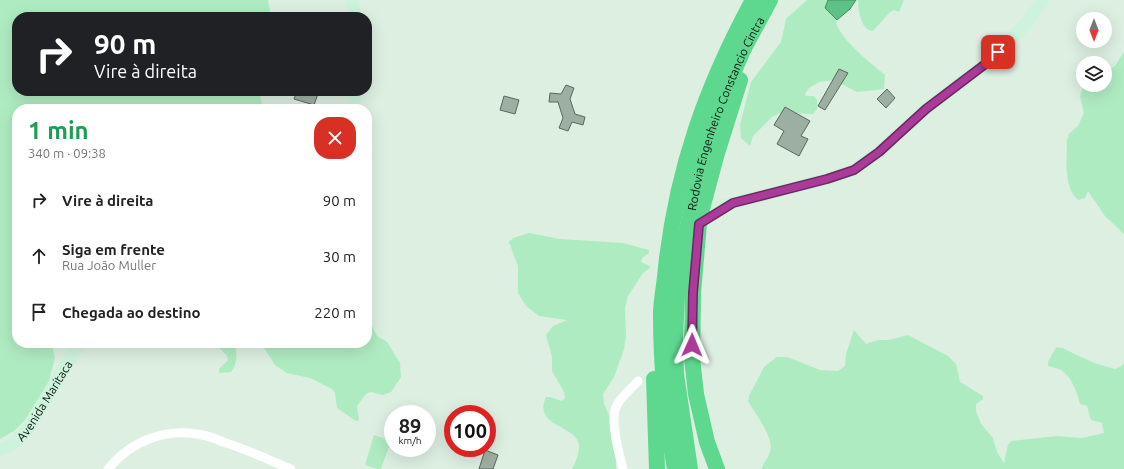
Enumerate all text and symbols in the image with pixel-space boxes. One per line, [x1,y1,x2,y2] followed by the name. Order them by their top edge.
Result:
[1076,12,1112,48] north arrow
[1076,12,1112,92] map controls
[684,14,766,211] street label: Rodovia Engenheiro Constancio Cintra
[28,28,80,80] icon: right
[94,28,156,59] text: 90 m
[981,35,1015,69] pin
[987,41,1009,63] icon: arrive
[1076,56,1112,92] button: layers
[94,61,197,81] text: Vire à direita
[28,117,89,144] text: 1 min
[314,117,356,159] button: close
[28,146,106,160] text: 340 m · 09:38
[28,189,50,211] icon: right
[62,192,154,209] text: Vire à direita
[323,192,356,209] text: 90 m
[62,241,165,258] text: Siga em frente
[28,245,50,267] icon: ahead
[323,248,356,265] text: 30 m
[62,258,156,272] text: Rua João Muller
[28,301,50,323] icon: arrive
[62,304,201,321] text: Chegada ao destino
[314,304,356,321] text: 220 m
[671,324,713,366] position arrow
[14,358,74,443] street label: Avenida Maritaca
[444,405,496,457] speed limit sign: 100
[399,414,421,437] text: 89
[398,435,422,446] text: km/h

